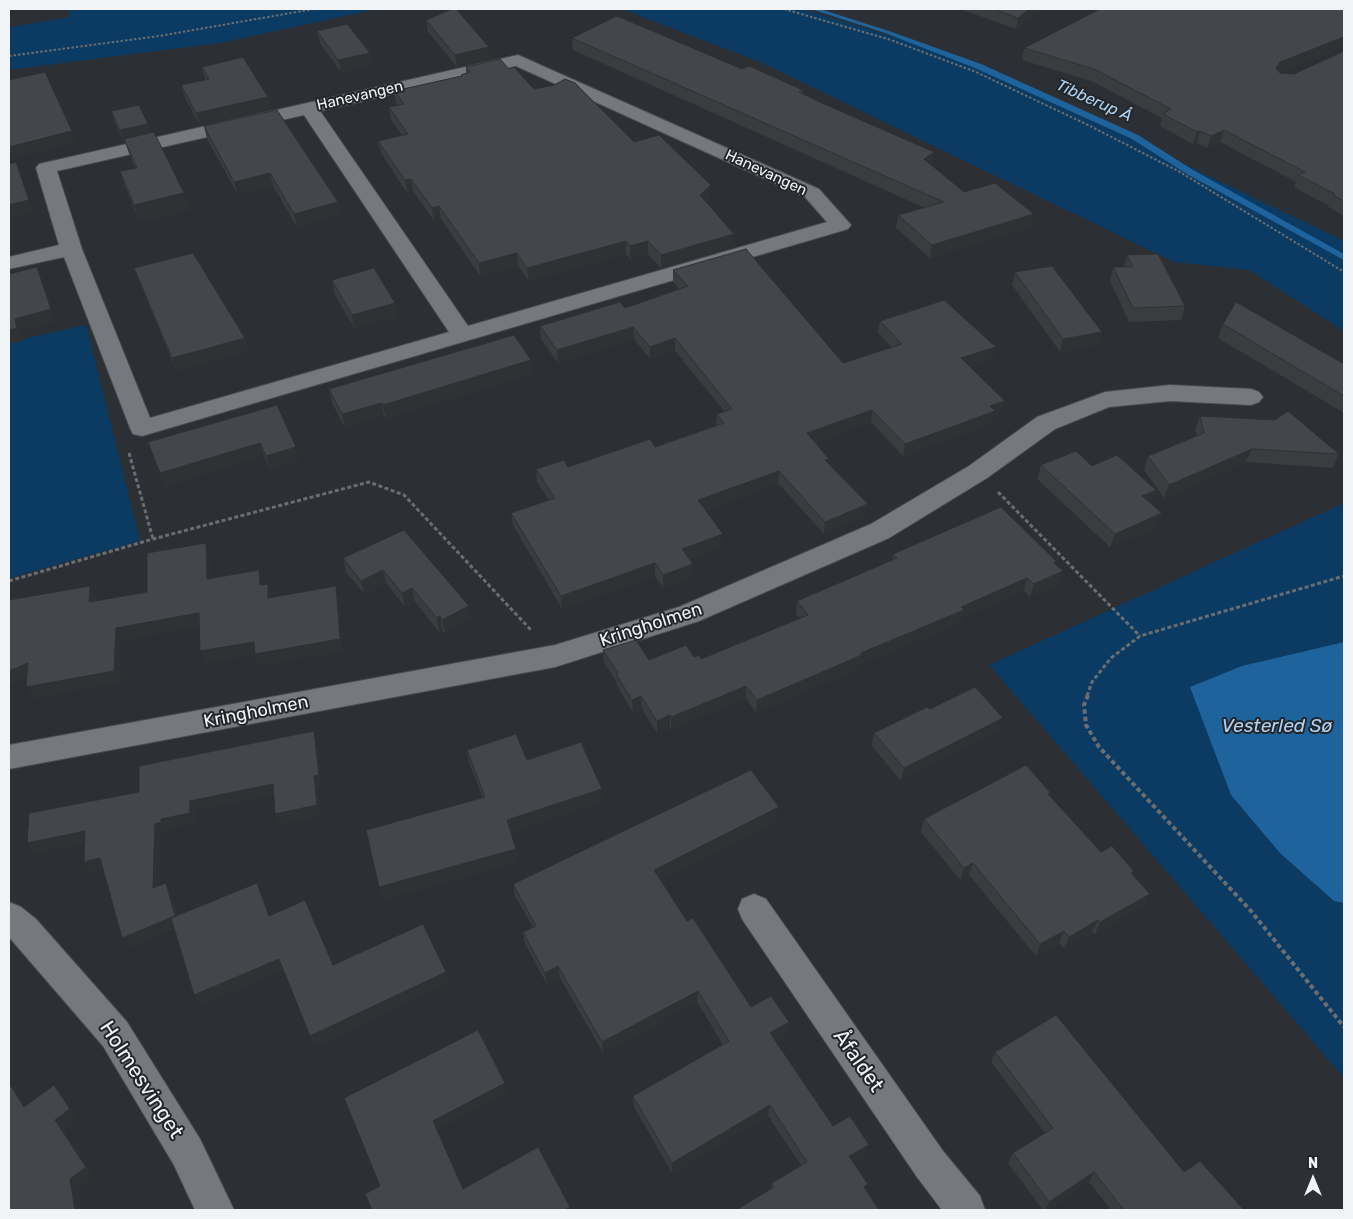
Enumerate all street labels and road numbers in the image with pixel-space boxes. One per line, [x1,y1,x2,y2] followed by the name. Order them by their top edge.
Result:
[315,77,405,115] street label: Hanevangen
[722,146,810,200] street label: Hanevangen
[597,598,705,652] street label: Kringholmen
[202,691,310,733] street label: Kringholmen
[94,1017,188,1143] street label: Holmesvinget
[827,1025,889,1097] street label: Åfaldet

